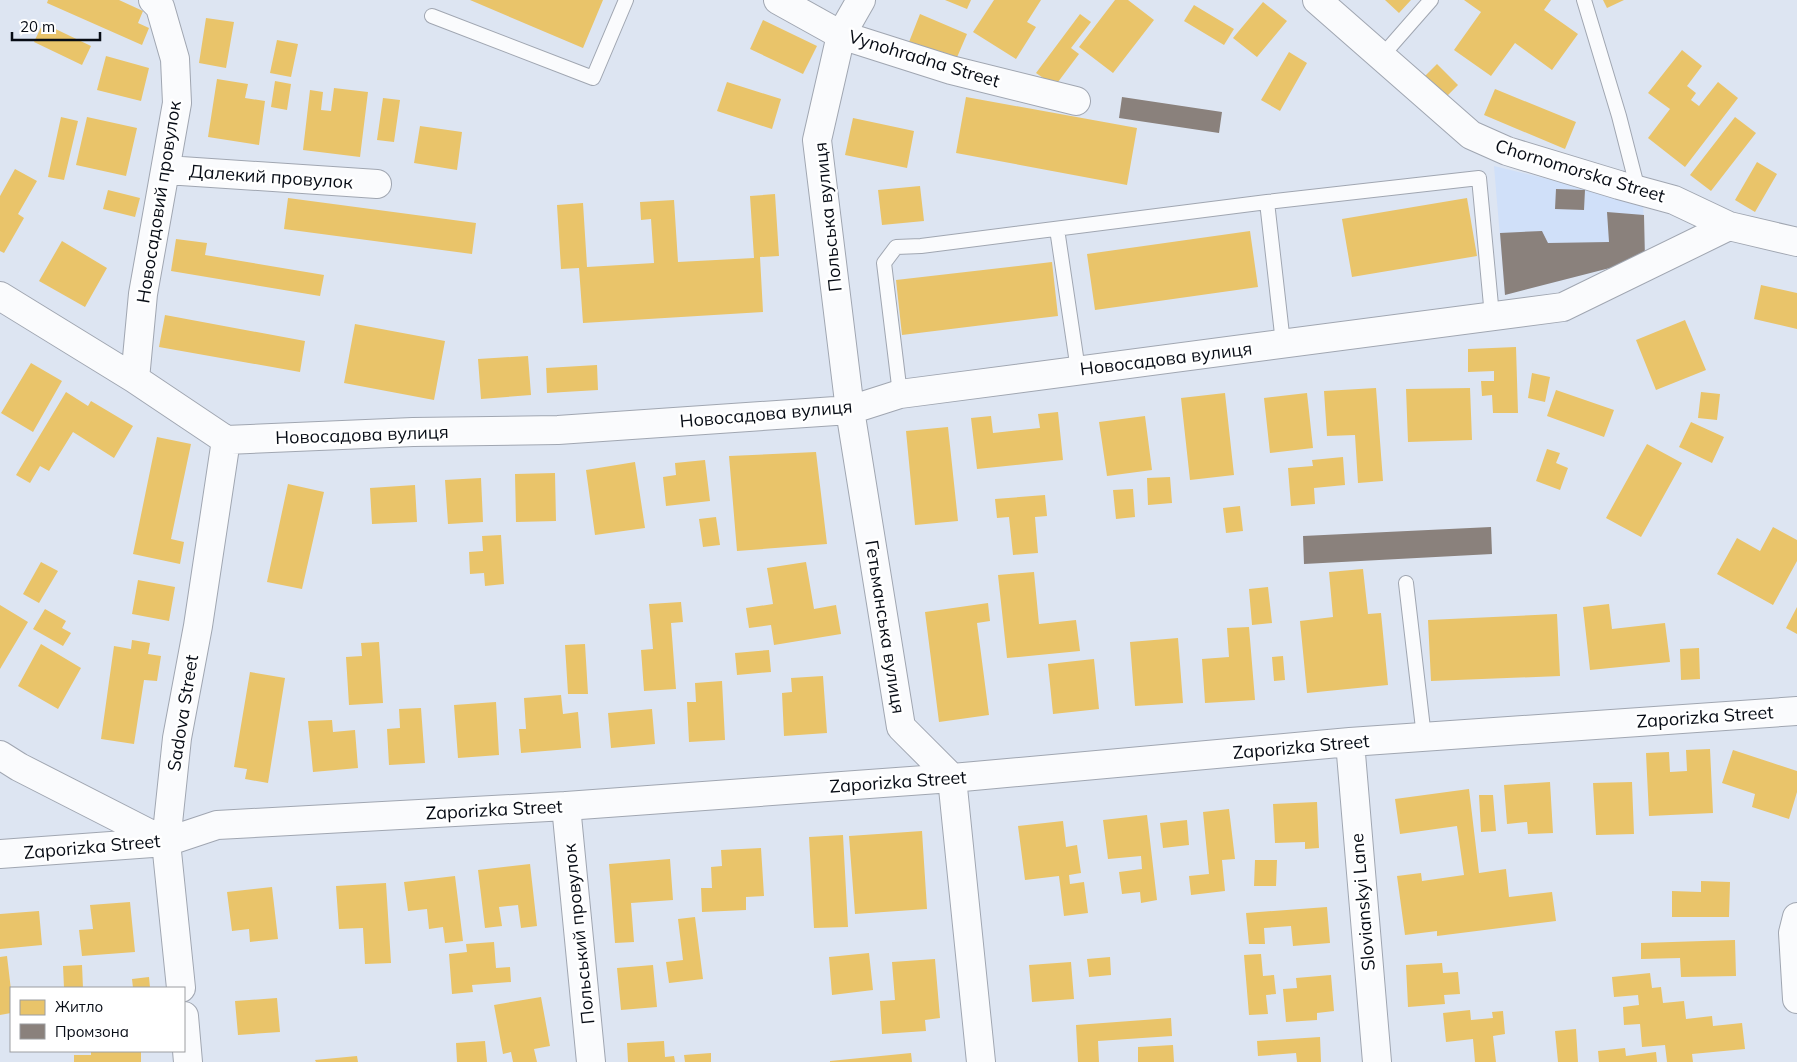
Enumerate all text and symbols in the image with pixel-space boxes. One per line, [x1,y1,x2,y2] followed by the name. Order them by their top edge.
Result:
[12,10,100,42] scale bar
[20,17,55,36] text: 20 m
[846,25,1003,92] street label: Vynohradna Street
[131,99,186,305] street label: Новосадовий провулок
[1492,134,1668,207] street label: Chornomorska Street
[808,141,847,293] street label: Польська вулиця
[189,159,354,194] street label: Далекий провулок
[1079,337,1253,380] street label: Новосадова вулиця
[679,394,853,433] street label: Новосадова вулиця
[275,420,449,449] street label: Новосадова вулиця
[860,538,911,715] street label: Гетьманська вулиця
[162,653,203,773] street label: Sadova Street
[1636,700,1774,733] street label: Zaporizka Street
[1232,729,1370,764] street label: Zaporizka Street
[829,765,967,798] street label: Zaporizka Street
[425,794,563,825] street label: Zaporizka Street
[23,829,161,864] street label: Zaporizka Street
[1345,832,1380,972] street label: Slovianskyi Lane
[558,842,599,1025] street label: Польський провулок
[10,987,185,1052] legend
[55,997,103,1016] text: Житло
[55,1022,129,1041] text: Промзона

